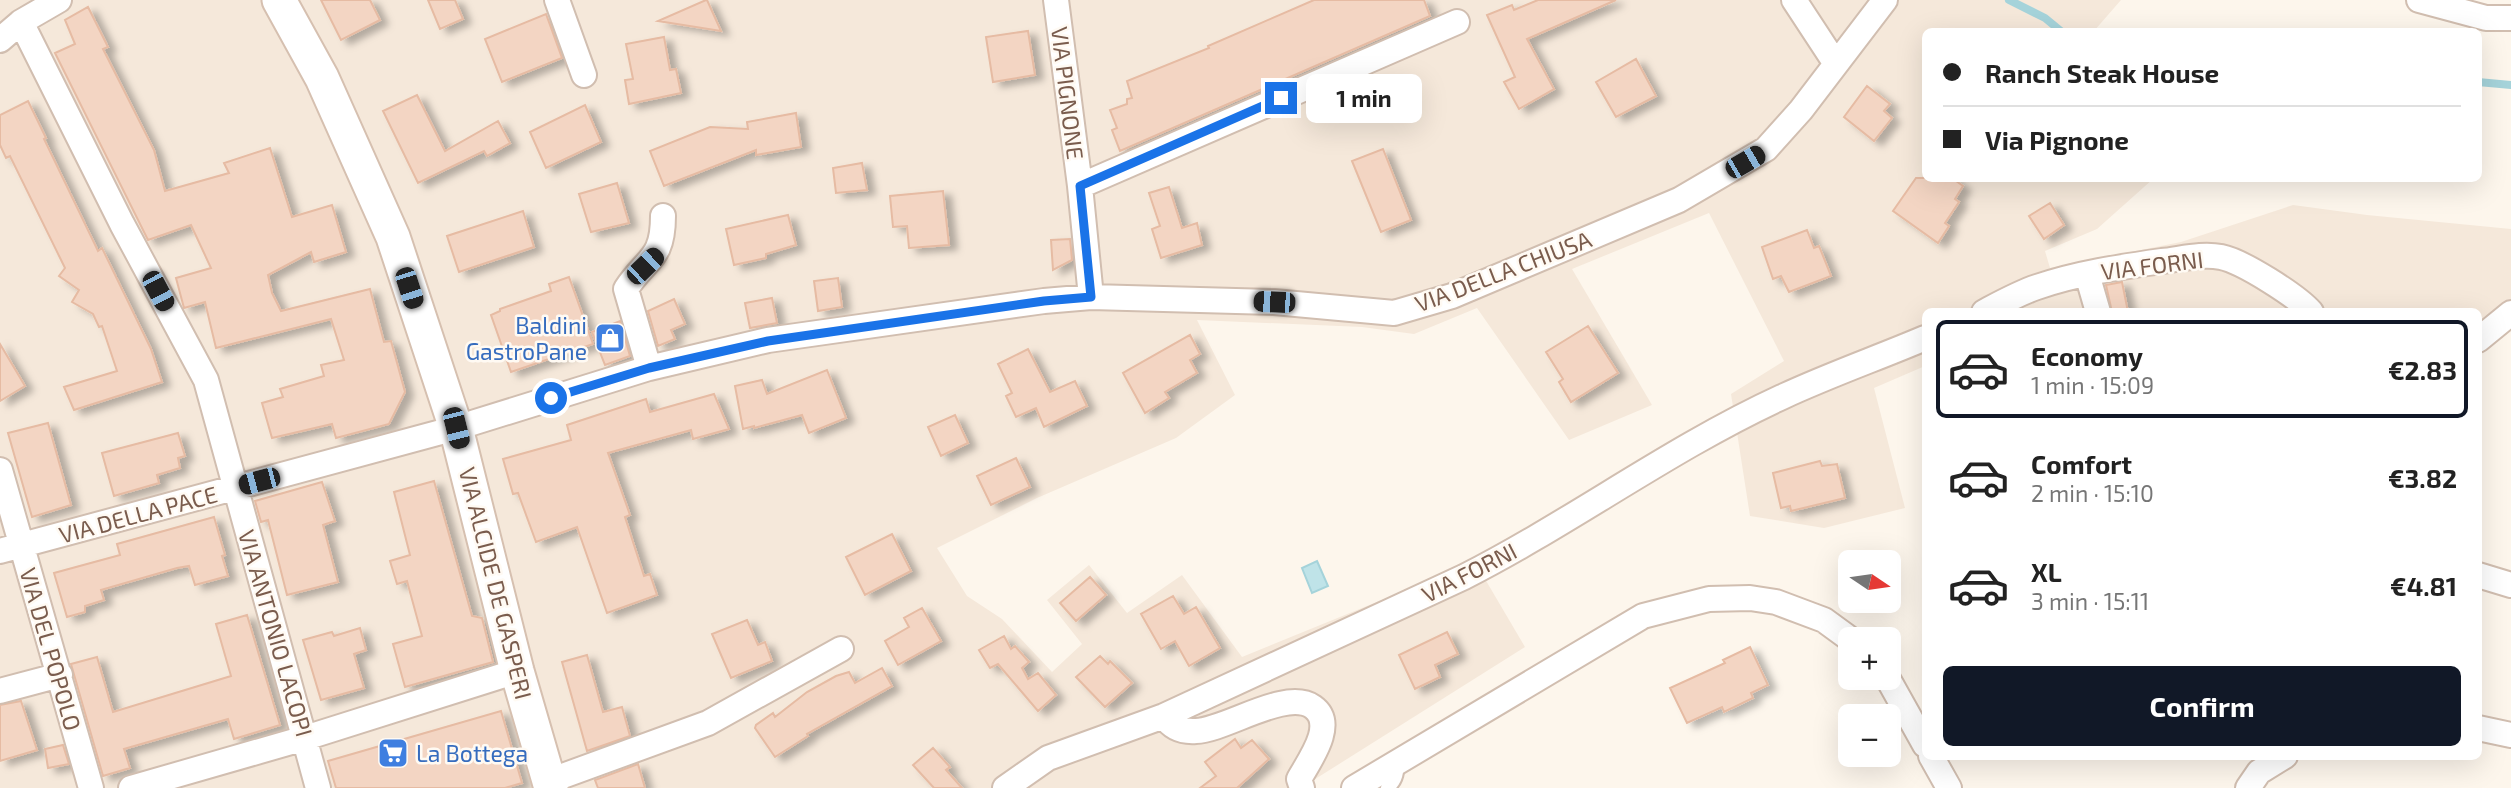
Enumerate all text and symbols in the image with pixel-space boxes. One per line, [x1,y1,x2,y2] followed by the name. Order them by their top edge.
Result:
[1046,25,1090,161] street label: VIA PIGNONE
[1985,57,2219,88] text: Ranch Steak House
[1306,74,1421,122] callout: 1 min
[1265,82,1297,114] route end
[1336,84,1392,112] text: 1 min
[1985,124,2129,155] text: Via Pignone
[1722,142,1769,182] car
[1411,224,1596,318] street label: VIA DELLA CHIUSA
[623,244,668,288] car
[2099,245,2205,285] street label: VIA FORNI
[393,265,426,311] car
[139,268,178,314] car
[1253,291,1296,313] car
[466,311,587,365] place label: Baldini GastroPane
[593,321,627,355] shop icon: Baldini GastroPane
[1947,338,2010,401] icon: car
[2031,340,2143,371] text: Economy
[2388,354,2457,385] text: €2.83
[2031,371,2154,399] text: 1 min · 15:09
[535,382,567,414] route start
[441,405,472,451] car
[1947,446,2010,509] icon: car
[2031,448,2132,479] text: Comfort
[2388,462,2457,493] text: €3.82
[454,464,538,702] street label: VIA ALCIDE DE GASPERI
[236,465,283,497] car
[56,479,220,549] street label: VIA DELLA PACE
[2031,479,2154,507] text: 2 min · 15:10
[233,526,319,740] street label: VIA ANTONIO LACOPI
[1417,536,1521,608] street label: VIA FORNI
[1838,550,1900,612] north arrow
[1838,550,1901,767] map controls
[1947,554,2010,617] icon: car
[2031,556,2062,587] text: XL
[14,564,88,734] street label: VIA DEL POPOLO
[2390,570,2457,601] text: €4.81
[2031,587,2149,615] text: 3 min · 15:11
[1838,627,1901,690] button: +
[1943,666,2461,746] button: Confirm
[1838,704,1901,767] button: −
[376,736,410,770] supermarket icon: La Bottega
[416,739,528,767] place label: La Bottega

